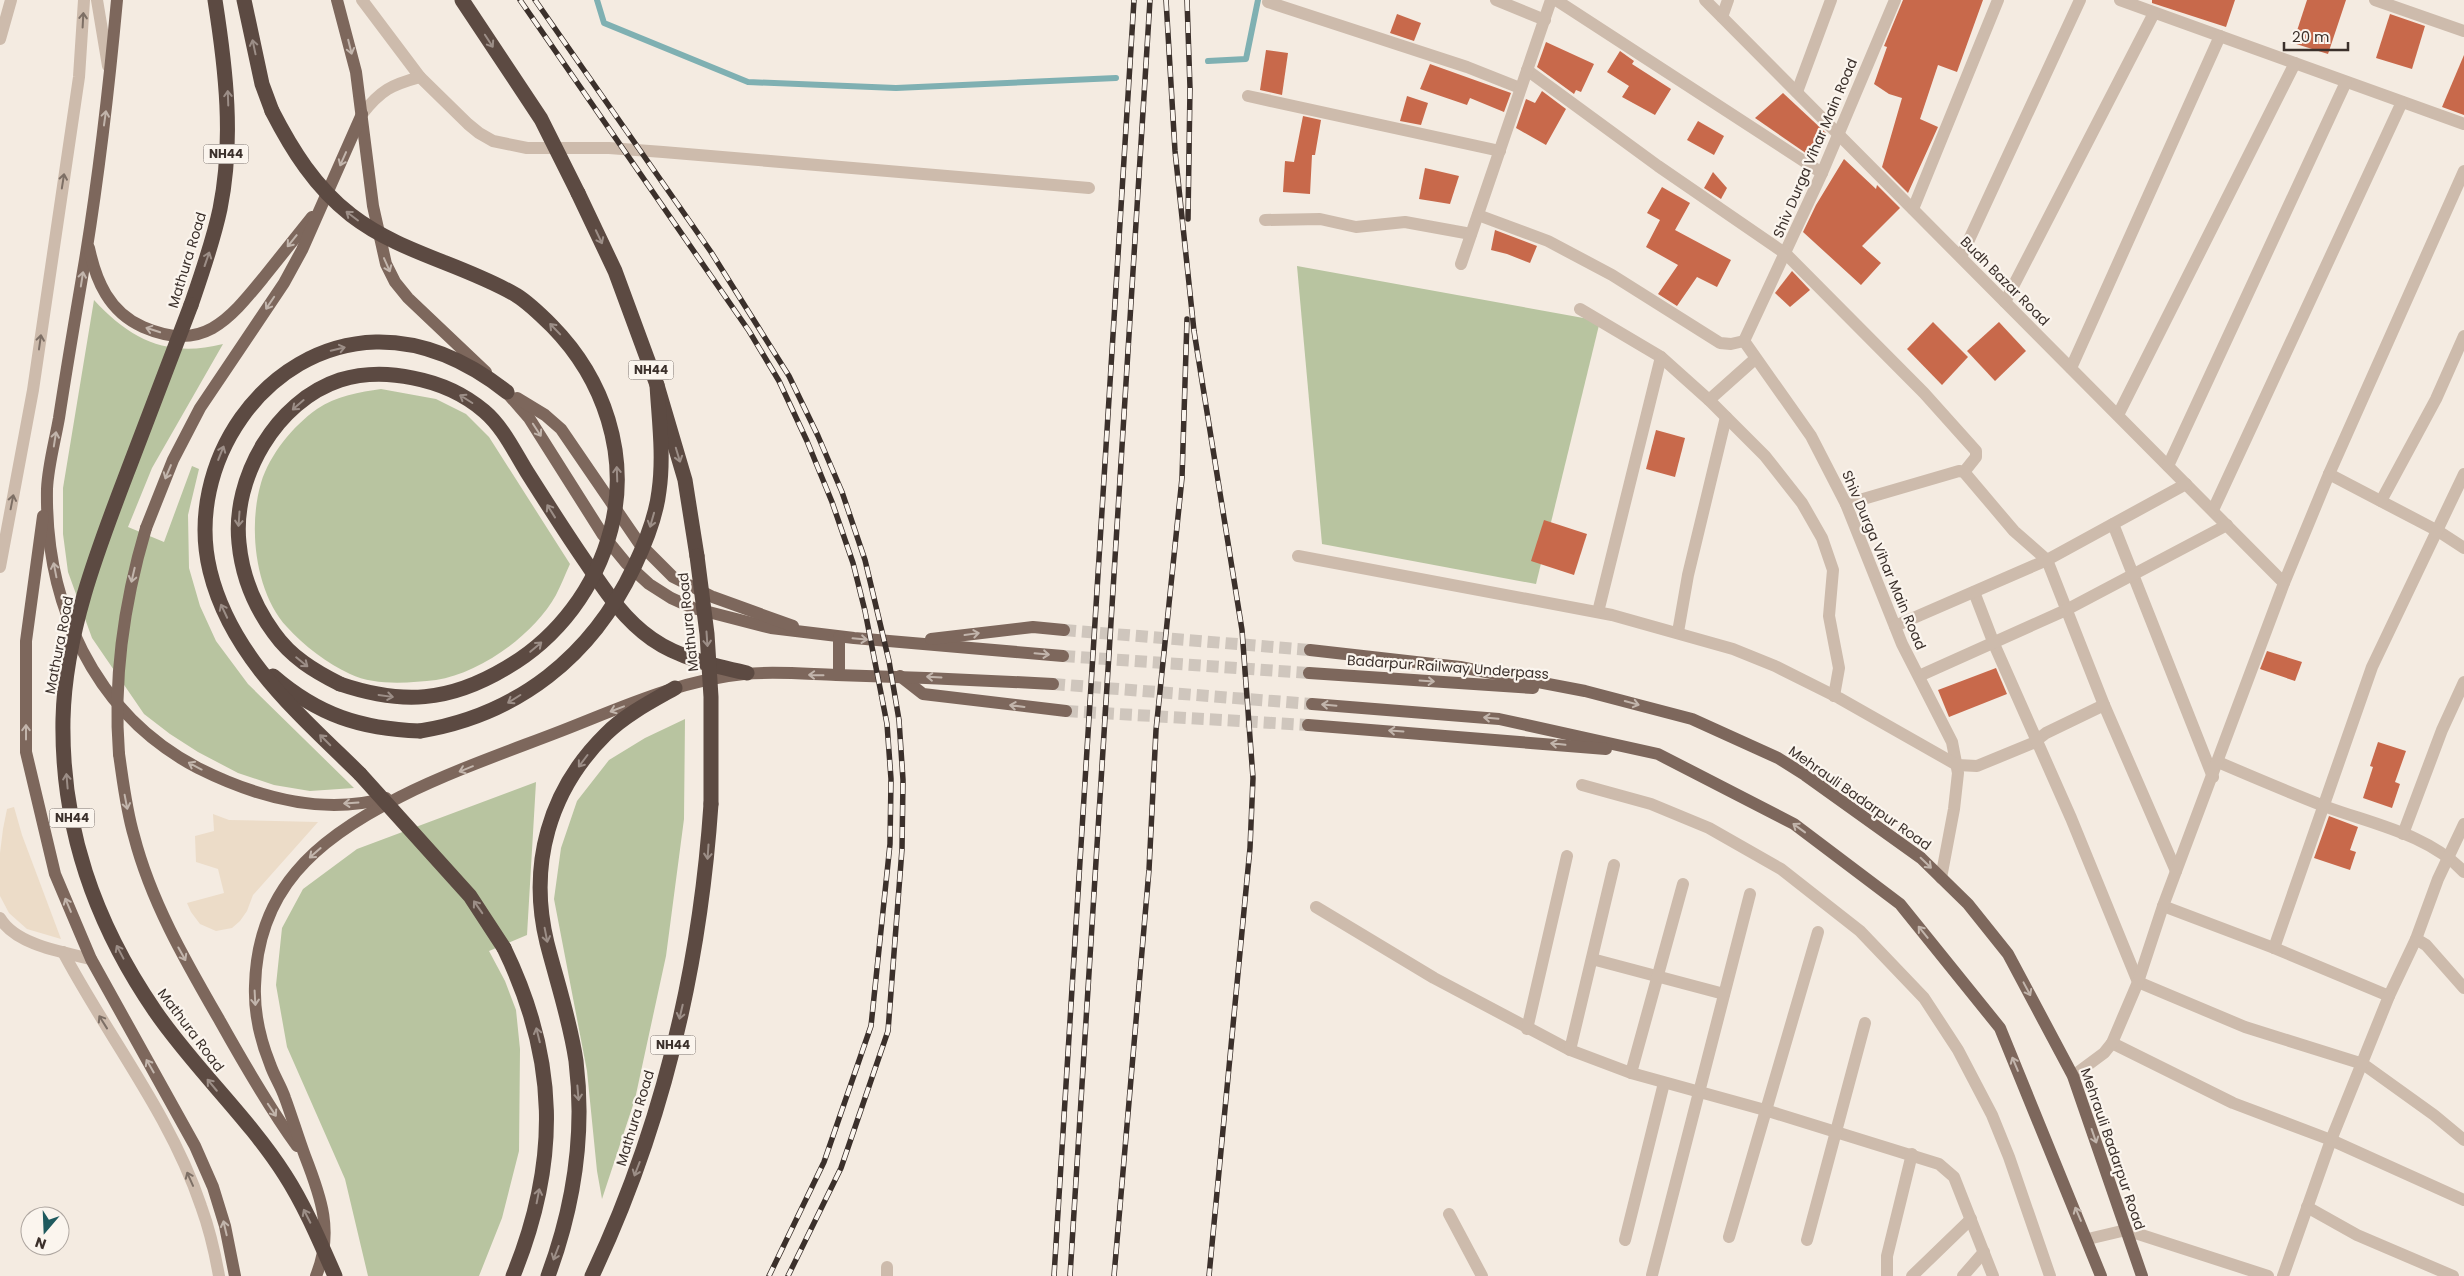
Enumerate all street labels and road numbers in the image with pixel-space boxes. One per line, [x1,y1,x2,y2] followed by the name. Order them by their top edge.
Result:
[1768,55,1862,241] street label: Shiv Durga Vihar Main Road
[204,144,248,164] road number: NH44
[163,210,211,310] street label: Mathura Road
[1956,232,2054,330] street label: Budh Bazar Road
[628,360,674,380] road number: NH44
[1837,467,1931,653] street label: Shiv Durga Vihar Main Road
[673,572,703,672] street label: Mathura Road
[40,594,78,696] street label: Mathura Road
[1346,650,1550,684] street label: Badarpur Railway Underpass
[1785,741,1935,855] street label: Mehrauli Badarpur Road
[50,808,94,828] road number: NH44
[153,984,229,1076] street label: Mathura Road
[650,1036,696,1054] road number: NH44
[2076,1065,2150,1233] street label: Mehrauli Badarpur Road
[611,1068,659,1168] street label: Mathura Road

